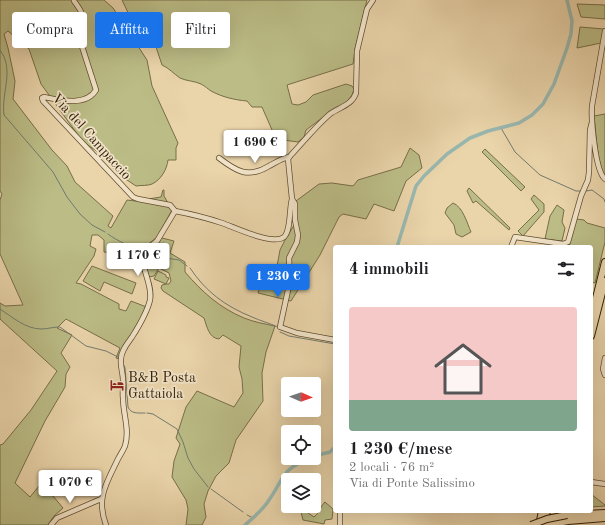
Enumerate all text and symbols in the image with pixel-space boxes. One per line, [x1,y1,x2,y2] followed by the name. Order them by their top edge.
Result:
[12,12,87,48] chip: Compra
[95,12,163,48] chip: Affitta
[171,12,230,48] chip: Filtri
[49,91,134,183] street label: Via del Campaccio
[218,130,292,164] pin: 1 690 €
[233,136,277,149] text: 1 690 €
[101,243,175,277] pin: 1 170 €
[116,249,160,262] text: 1 170 €
[555,258,577,280] icon: filters
[349,261,429,278] text: 4 immobili
[241,264,315,298] pin: 1 230 €
[256,270,300,283] text: 1 230 €
[427,333,499,405] icon: home
[128,371,196,401] place label: B&B Posta Gattaiola
[109,377,125,393] hotel icon: B&B Posta Gattaiola
[281,377,321,417] north arrow
[281,377,321,513] map controls
[281,425,321,465] button: locate
[349,441,452,458] text: 1 230 €/mese
[349,461,434,474] text: 2 locali · 76 m²
[33,470,107,504] pin: 1 070 €
[281,473,321,513] button: layers
[48,476,92,489] text: 1 070 €
[349,477,475,490] text: Via di Ponte Salissimo

